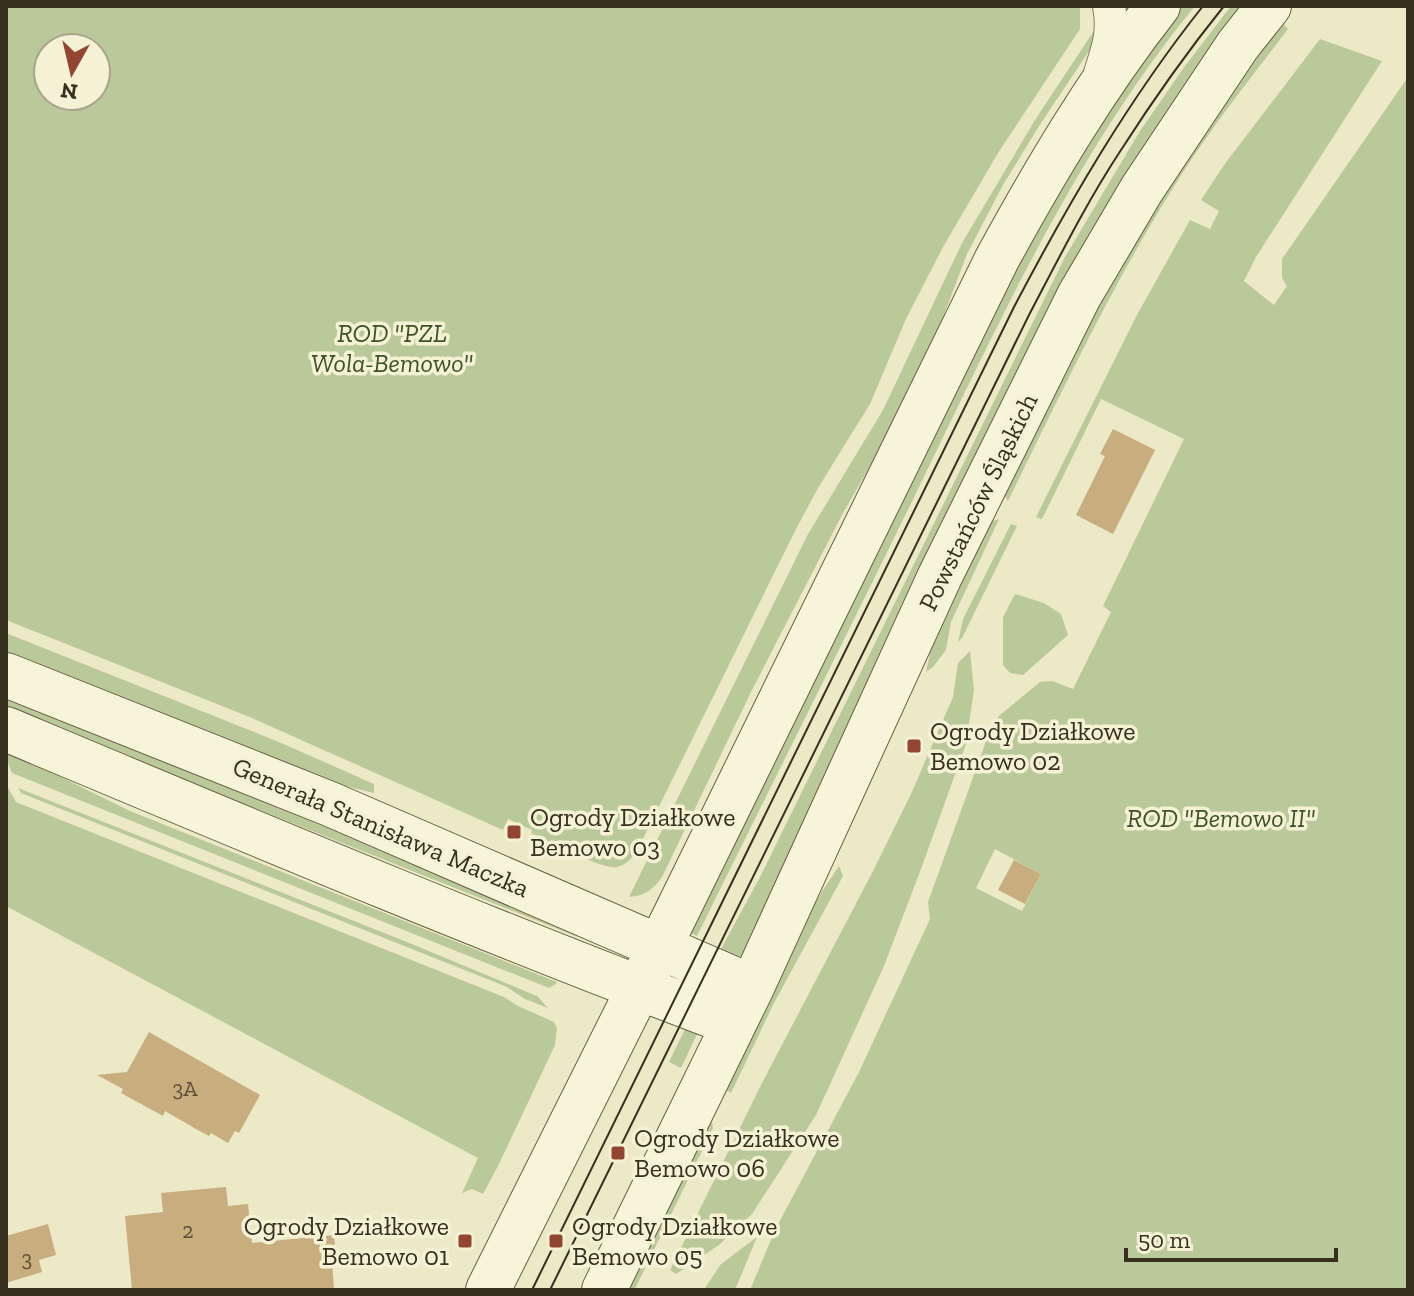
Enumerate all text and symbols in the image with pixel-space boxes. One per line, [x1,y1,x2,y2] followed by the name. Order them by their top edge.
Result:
[32,32,112,112] north arrow
[59,77,79,106] text: N
[311,317,473,379] park label: ROD "PZL Wola-Bemowo"
[911,388,1045,616] street label: Powstańców Śląskich
[930,715,1135,777] place label: Ogrody Działkowe Bemowo 02
[905,737,923,755] marker: Ogrody Działkowe Bemowo 02
[228,750,534,904] street label: Generała Stanisława Maczka
[530,801,735,863] place label: Ogrody Działkowe Bemowo 03
[1127,802,1315,834] park label: ROD "Bemowo II"
[505,823,523,841] marker: Ogrody Działkowe Bemowo 03
[172,1075,198,1102] house number: 3A
[634,1122,839,1184] place label: Ogrody Działkowe Bemowo 06
[609,1144,627,1162] marker: Ogrody Działkowe Bemowo 06
[244,1210,449,1272] place label: Ogrody Działkowe Bemowo 01
[572,1210,777,1272] place label: Ogrody Działkowe Bemowo 05
[1126,1212,1336,1262] scale bar
[182,1217,194,1244] house number: 2
[1138,1225,1191,1254] text: 50 m
[456,1232,474,1250] marker: Ogrody Działkowe Bemowo 01
[547,1232,565,1250] marker: Ogrody Działkowe Bemowo 05
[22,1245,32,1272] house number: 3

